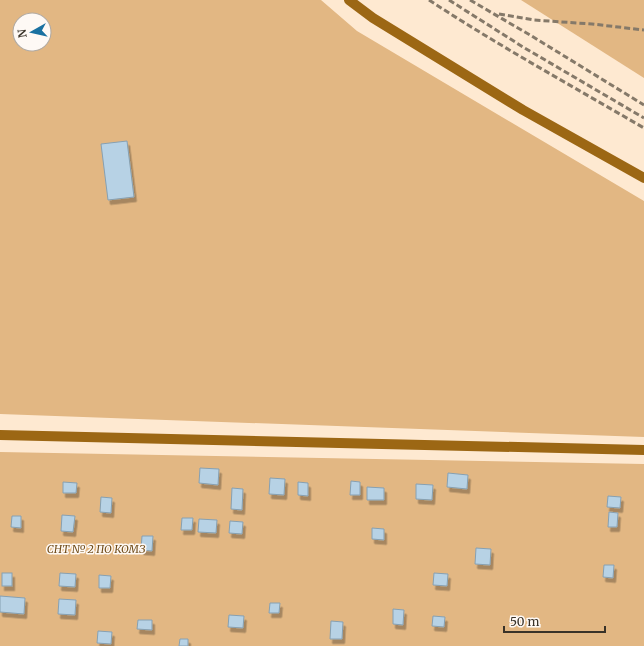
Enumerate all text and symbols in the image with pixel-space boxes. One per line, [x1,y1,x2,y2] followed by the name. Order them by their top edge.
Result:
[12,12,52,52] north arrow
[15,28,30,39] text: N
[47,542,146,556] park label: СНТ № 2 ПО КОМЗ
[504,608,605,634] scale bar
[510,614,539,629] text: 50 m

